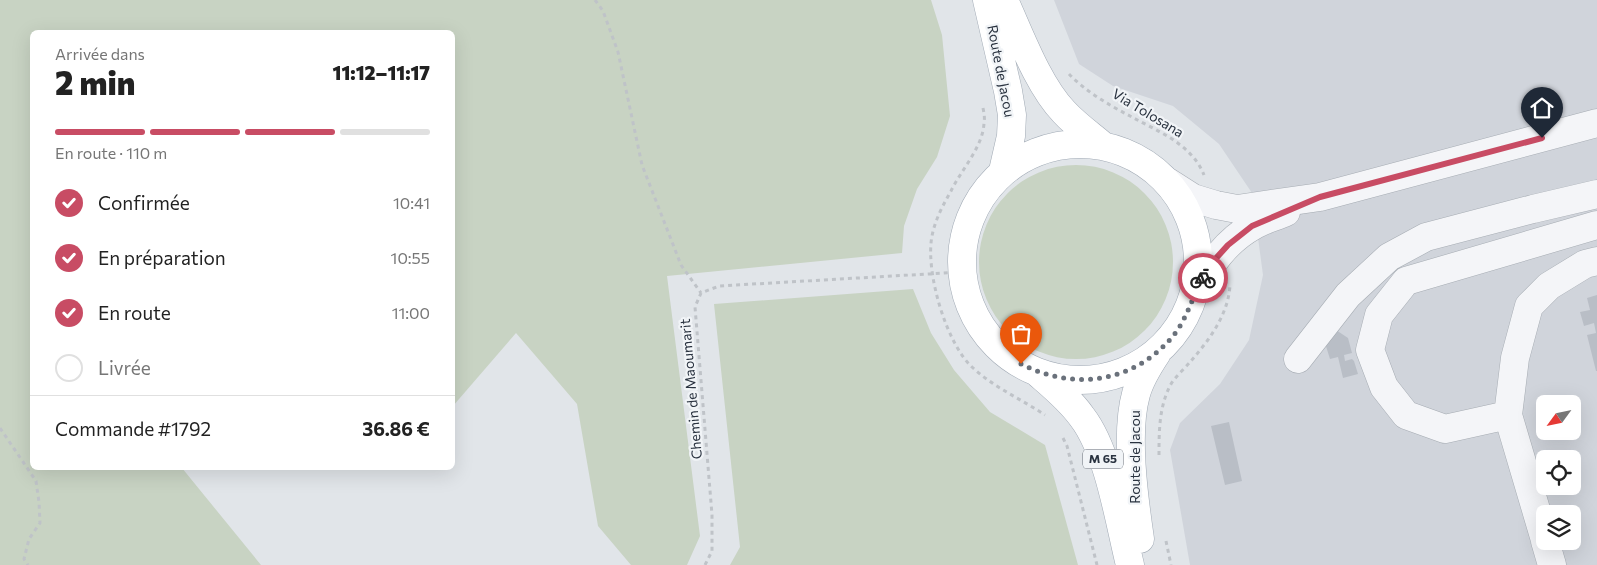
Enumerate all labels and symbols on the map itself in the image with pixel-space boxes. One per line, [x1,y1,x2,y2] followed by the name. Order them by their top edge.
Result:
[984,23,1019,118] street label: Route de Jacou
[1109,85,1187,141] street label: Via Tolosana
[1521,87,1563,138] pin
[1178,253,1228,303] courier
[1000,313,1042,364] pin
[676,318,705,460] street label: Chemin de Maoumarit
[1536,395,1581,440] north arrow
[1126,410,1143,504] street label: Route de Jacou
[1083,449,1123,468] road number: M 65

